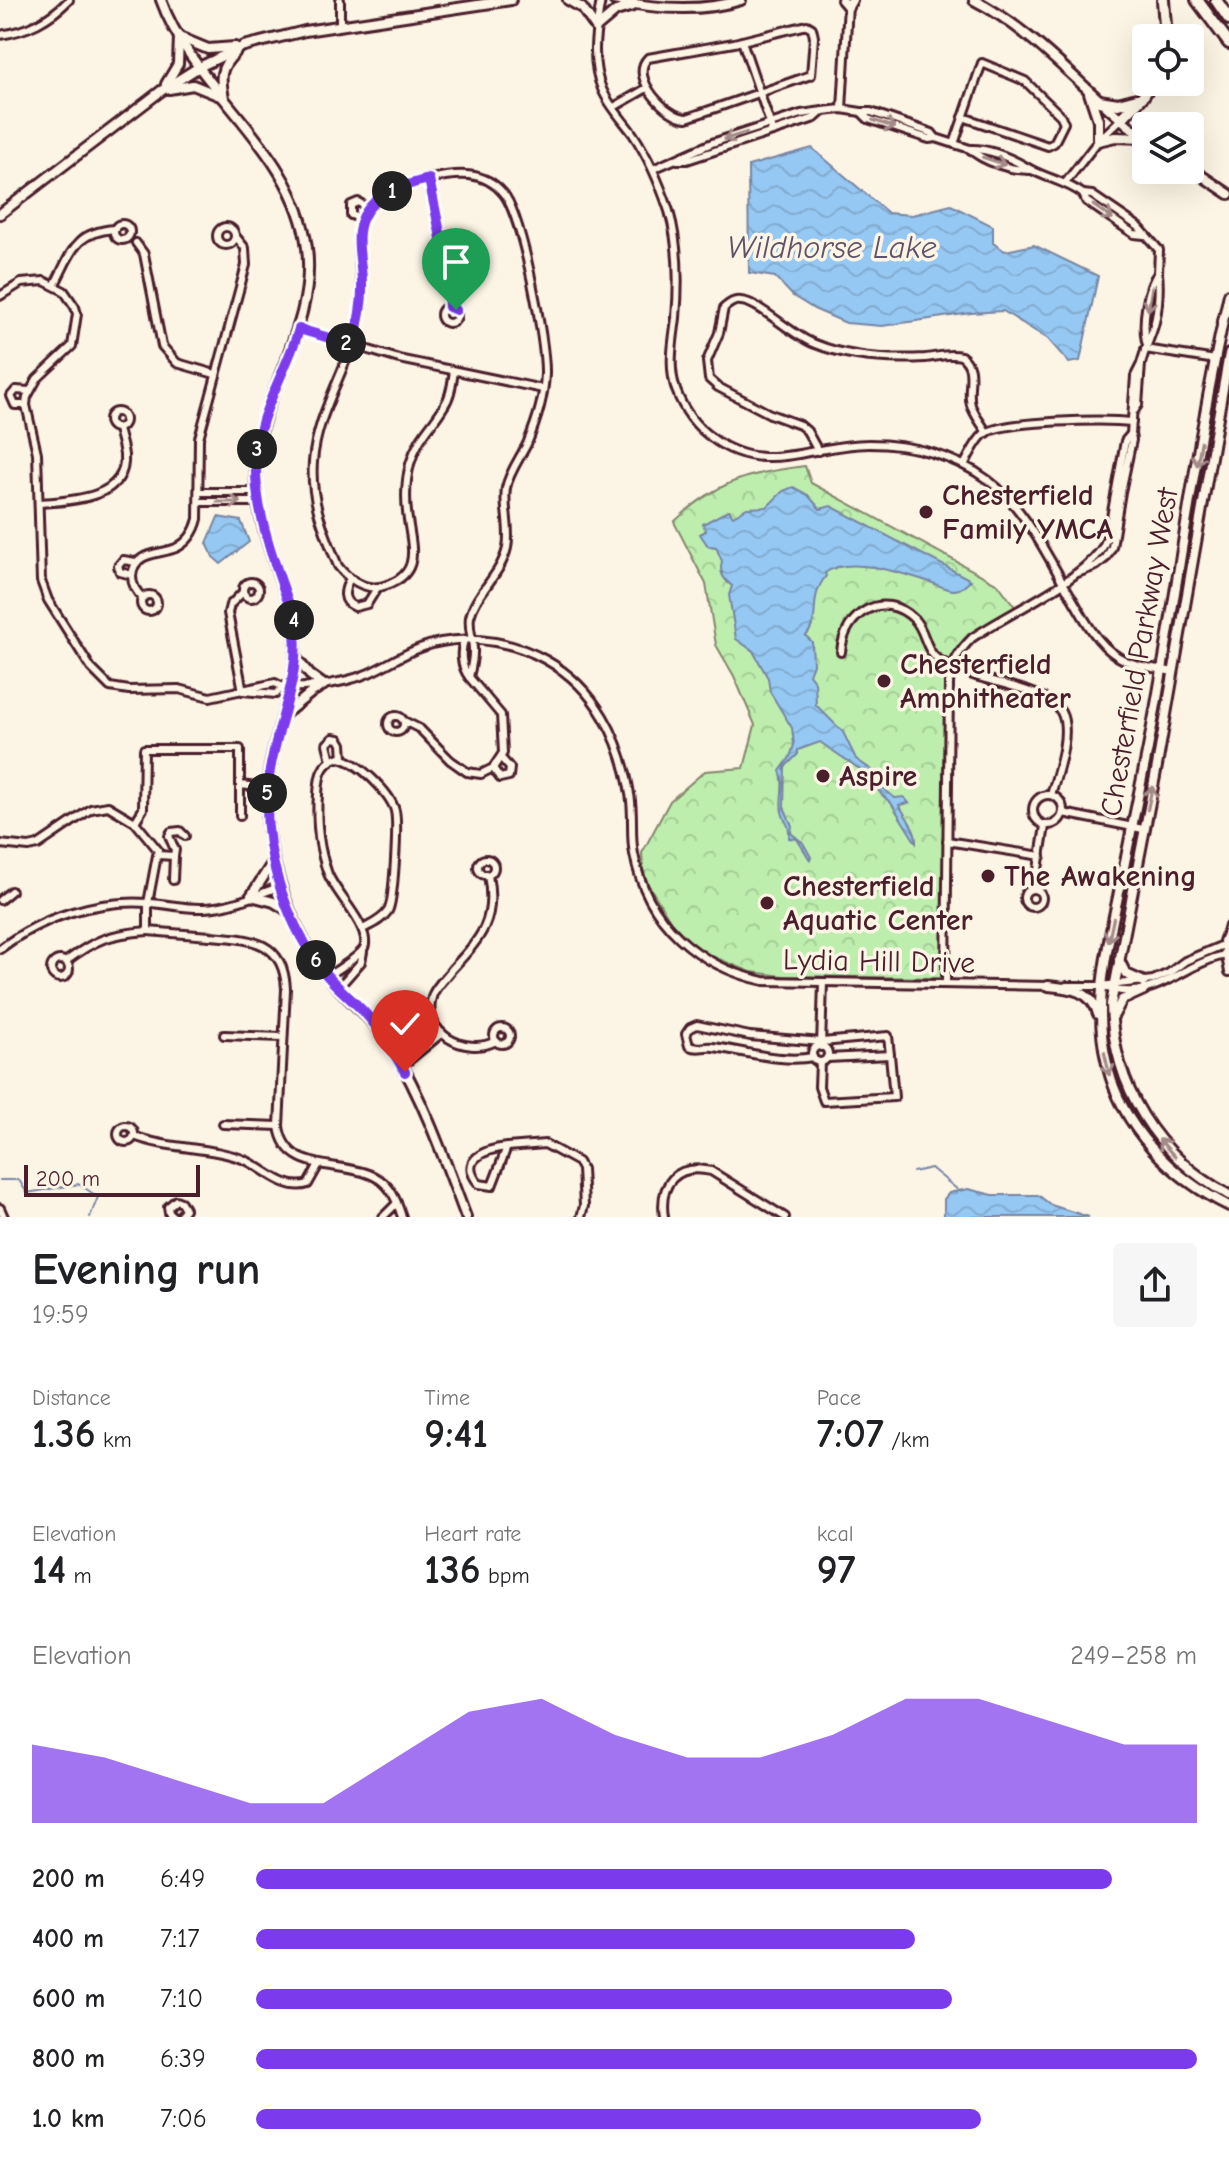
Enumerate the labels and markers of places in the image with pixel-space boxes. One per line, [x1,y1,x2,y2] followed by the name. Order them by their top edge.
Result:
[372,171,412,211] pin: 1
[422,228,490,310] pin
[326,323,366,363] pin: 2
[237,429,277,469] pin: 3
[942,478,1113,547] place label: Chesterfield Family YMCA
[917,503,935,521] marker: Chesterfield Family YMCA
[274,600,314,640] pin: 4
[900,647,1071,716] place label: Chesterfield Amphitheater
[875,672,893,690] marker: Chesterfield Amphitheater
[839,759,917,794] place label: Aspire
[814,767,832,785] marker: Aspire
[247,773,287,813] pin: 5
[1004,859,1197,894] place label: The Awakening
[979,867,997,885] marker: The Awakening
[783,869,973,938] place label: Chesterfield Aquatic Center
[758,894,776,912] marker: Chesterfield Aquatic Center
[296,940,336,980] pin: 6
[371,990,439,1072] pin

